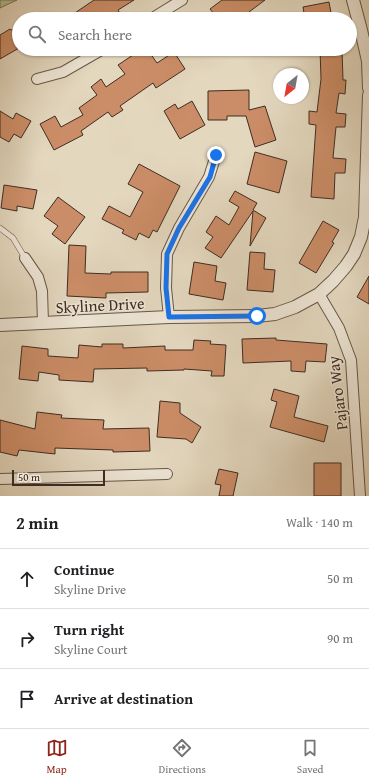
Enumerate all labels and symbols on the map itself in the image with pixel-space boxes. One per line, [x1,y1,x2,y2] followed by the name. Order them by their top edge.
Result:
[273,68,309,104] north arrow
[207,146,225,164] route end
[55,291,145,319] street label: Skyline Drive
[248,307,266,325] route start
[321,355,353,431] street label: Pajaro Way
[12,468,105,487] scale bar

